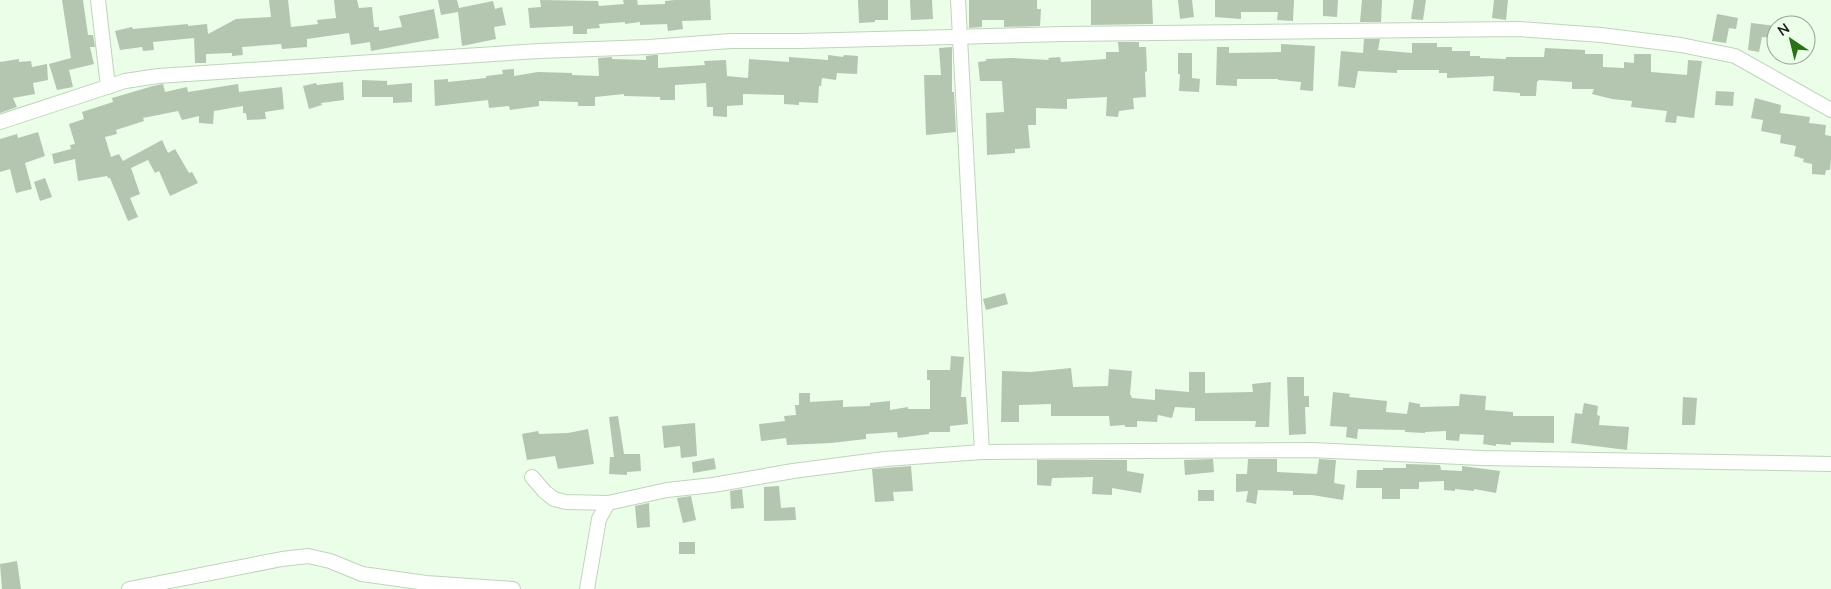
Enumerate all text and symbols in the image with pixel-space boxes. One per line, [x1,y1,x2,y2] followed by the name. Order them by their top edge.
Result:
[1766,15,1816,65] north arrow
[1774,19,1794,41] text: N

